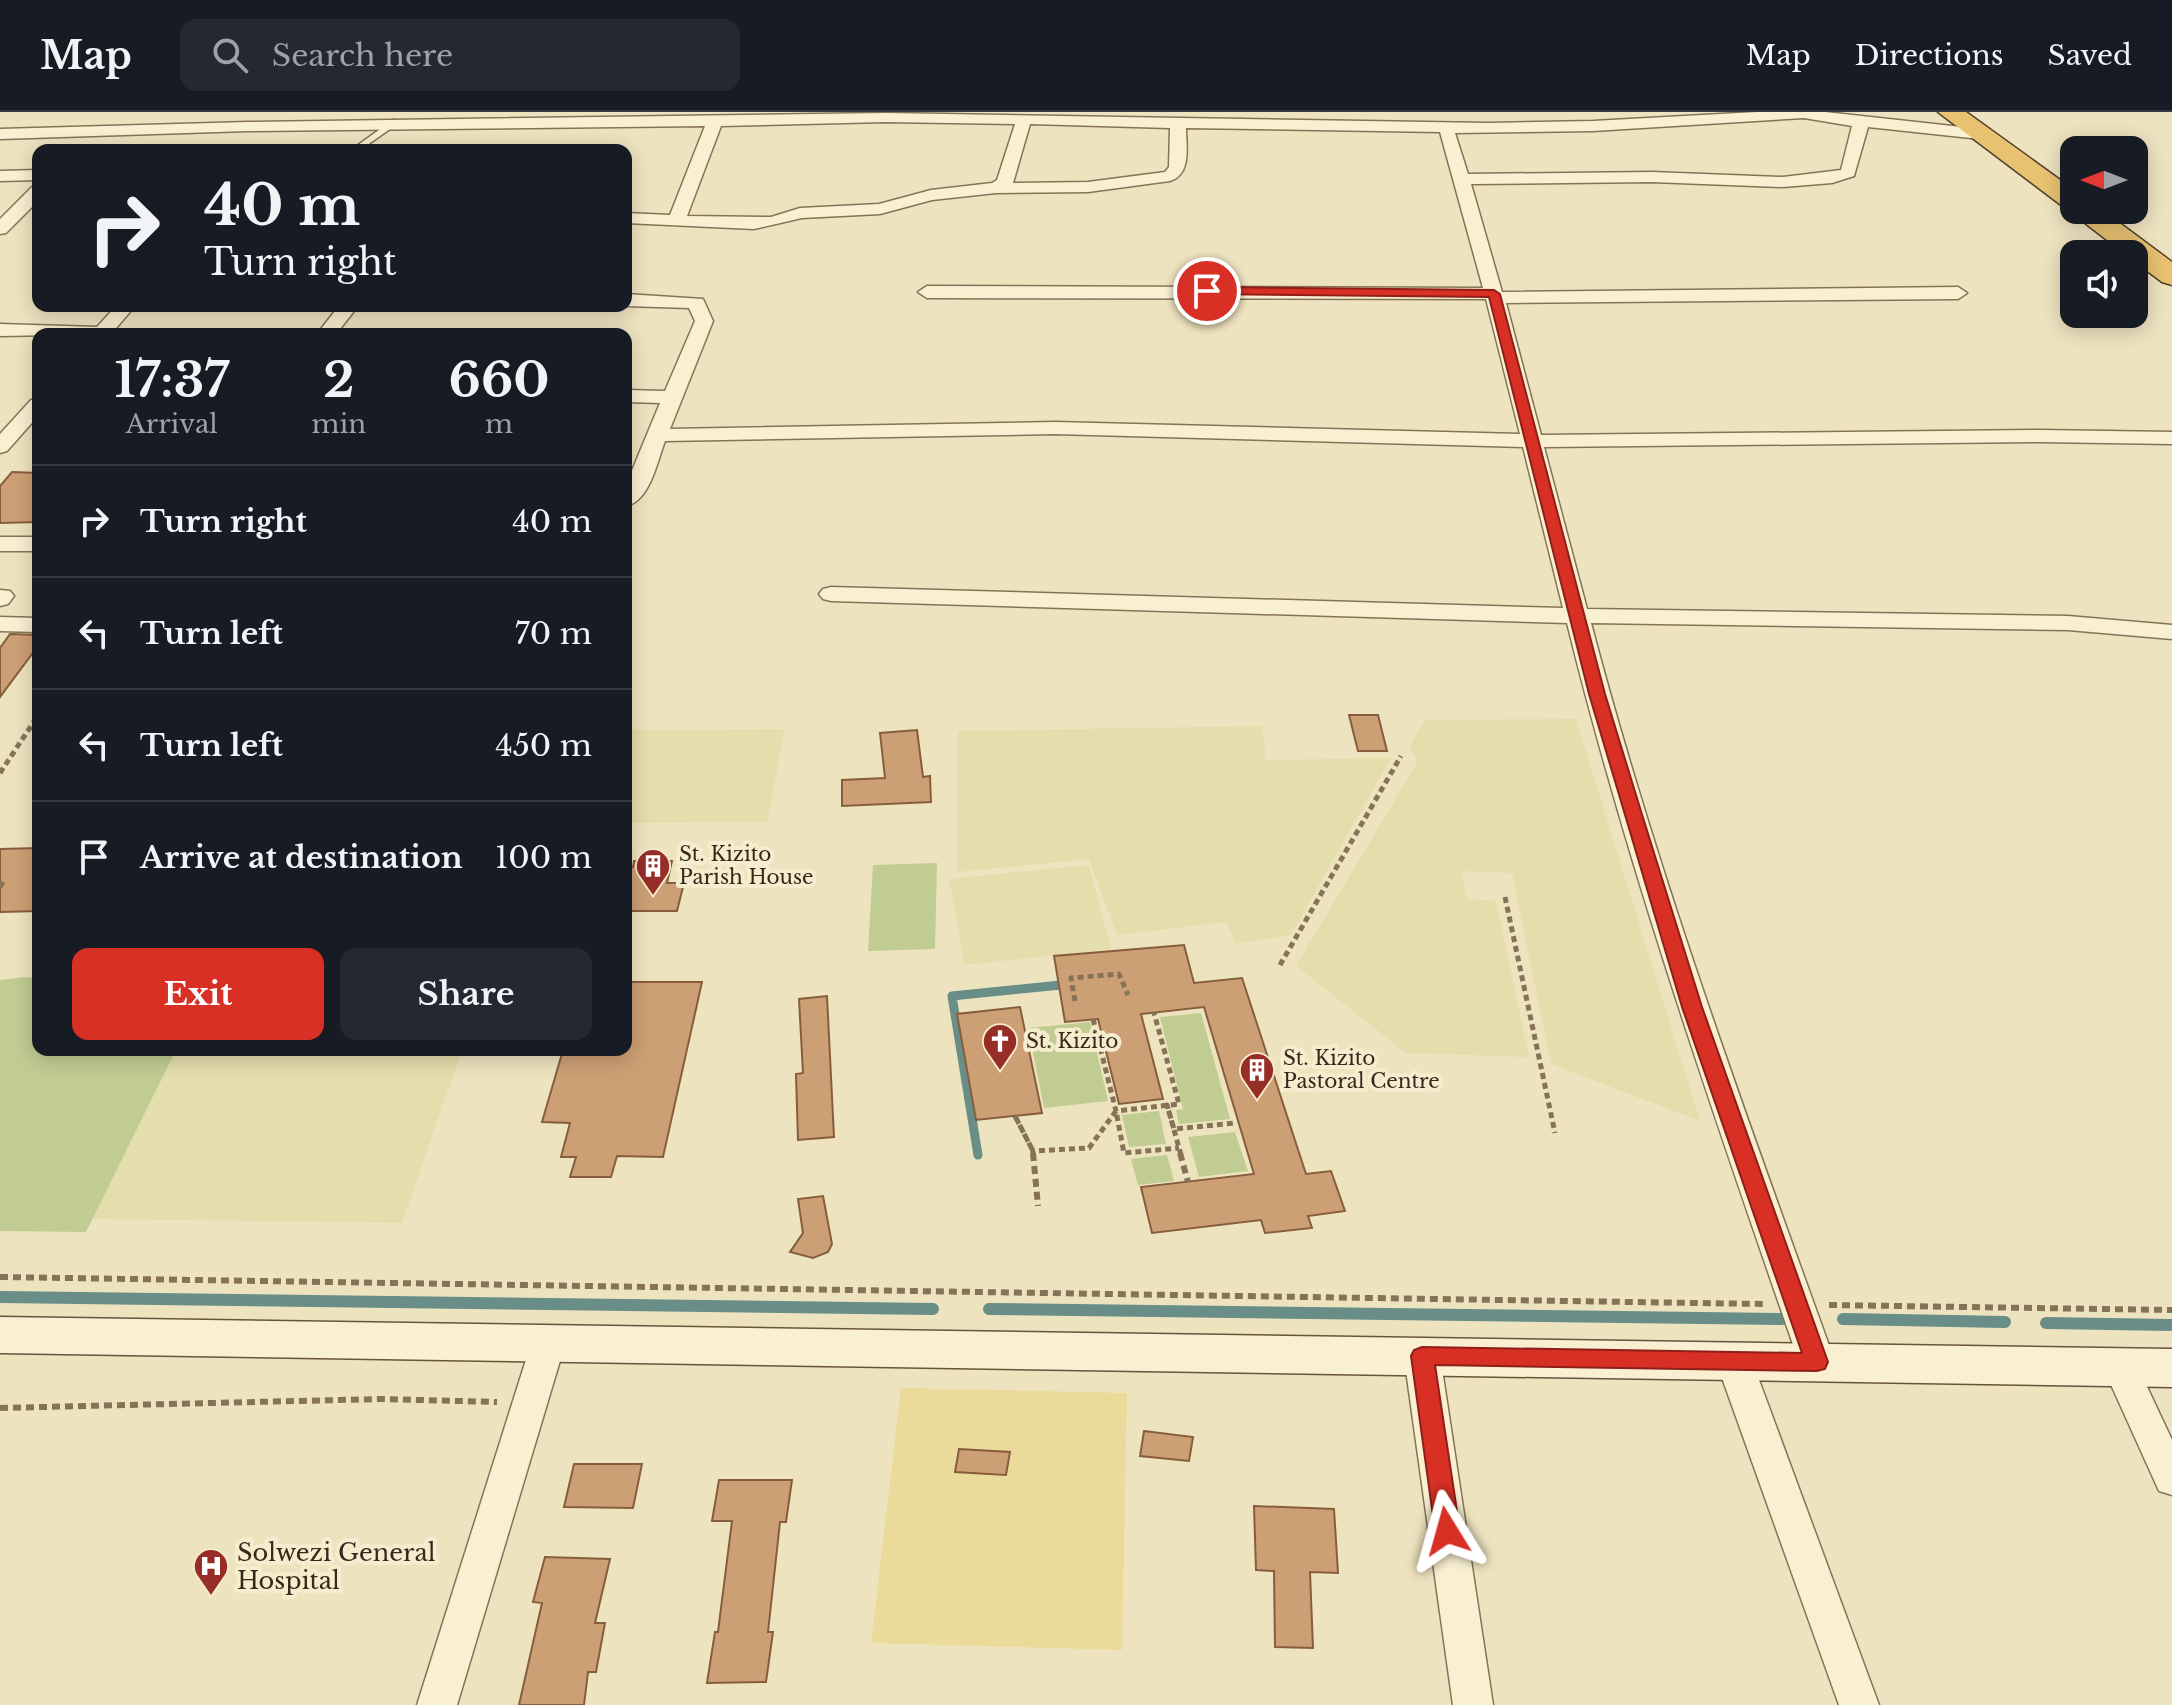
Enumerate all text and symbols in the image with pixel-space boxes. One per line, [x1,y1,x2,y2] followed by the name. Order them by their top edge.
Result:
[180,19,740,91] search box
[40,32,132,79] text: Map
[208,33,252,77] icon: search
[272,37,453,74] text: Search here
[1746,38,1811,73] text: Map
[1855,38,2004,73] text: Directions
[2048,38,2132,73] text: Saved
[2060,136,2148,224] north arrow
[2060,136,2148,328] map controls
[204,171,360,240] text: 40 m
[72,176,176,280] icon: right
[204,240,397,285] text: Turn right
[2060,240,2148,328] button: sound
[1173,257,1241,325] pin
[1185,269,1229,313] icon: arrive
[114,350,229,410] text: 17:37
[323,350,354,410] text: 2
[449,350,550,410] text: 660
[126,408,218,440] text: Arrival
[312,408,366,440] text: min
[485,408,513,440] text: m
[72,499,116,543] icon: right
[140,503,307,540] text: Turn right
[512,503,592,540] text: 40 m
[72,611,116,655] icon: left
[140,615,283,652] text: Turn left
[515,615,592,652] text: 70 m
[72,723,116,767] icon: left
[140,727,283,764] text: Turn left
[495,727,592,764] text: 450 m
[72,835,116,879] icon: arrive
[140,839,463,876] text: Arrive at destination
[495,839,592,876] text: 100 m
[679,842,814,889] place label: St. Kizito Parish House
[634,847,672,897] building icon: St. Kizito Parish House
[72,948,324,1040] button: Exit
[340,948,592,1040] button: Share
[981,1022,1019,1072] church icon: St. Kizito
[1026,1029,1118,1053] place label: St. Kizito
[1283,1046,1440,1093] place label: St. Kizito Pastoral Centre
[1238,1051,1276,1101] building icon: St. Kizito Pastoral Centre
[1405,1489,1489,1573] position arrow
[237,1538,436,1595] place label: Solwezi General Hospital
[192,1547,230,1597] hospital icon: Solwezi General Hospital

